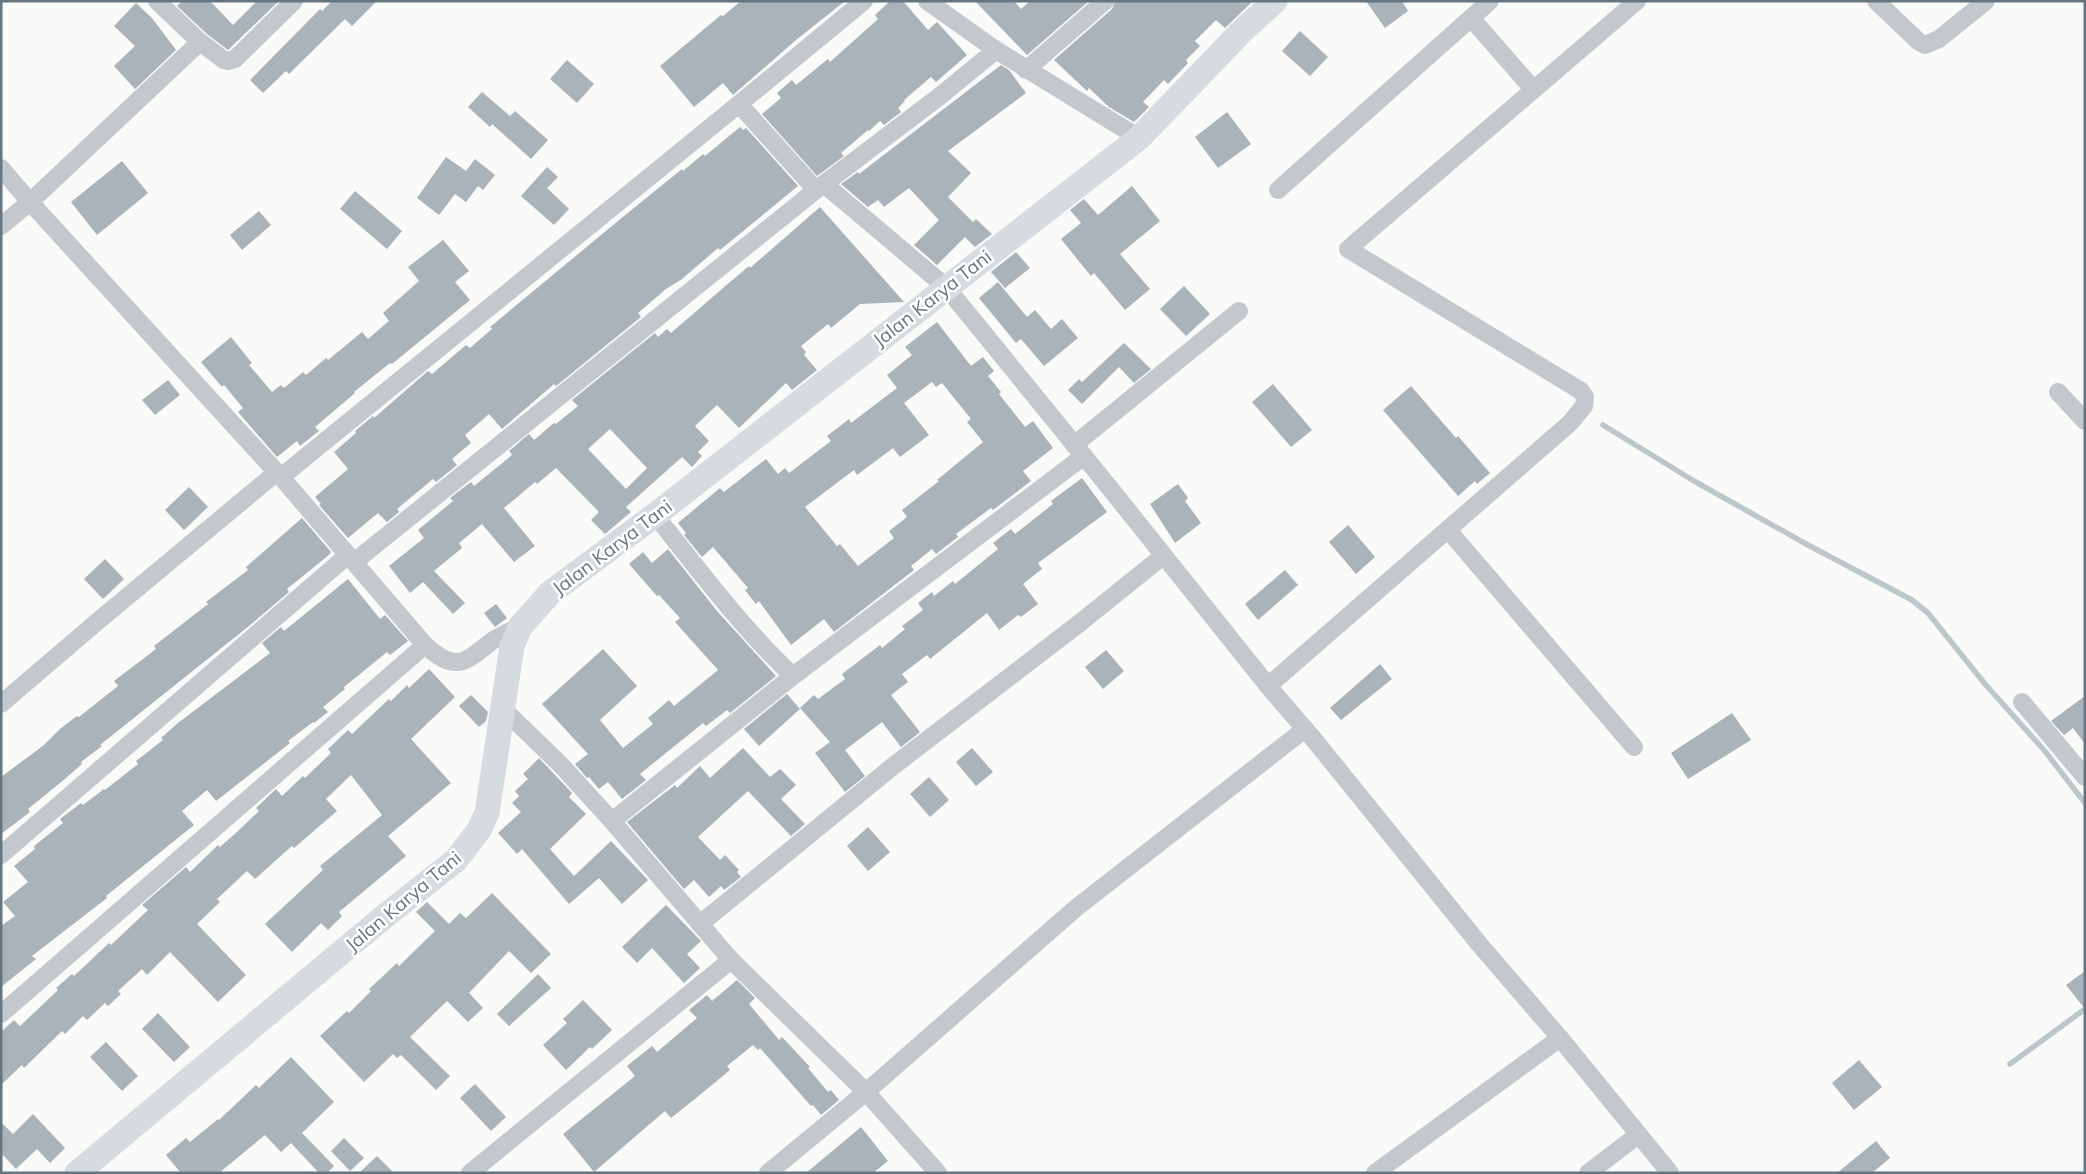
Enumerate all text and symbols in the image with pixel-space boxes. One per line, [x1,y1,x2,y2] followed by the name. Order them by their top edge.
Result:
[868,244,996,352] street label: Jalan Karya Tani
[547,494,677,600] street label: Jalan Karya Tani
[340,846,466,956] street label: Jalan Karya Tani

